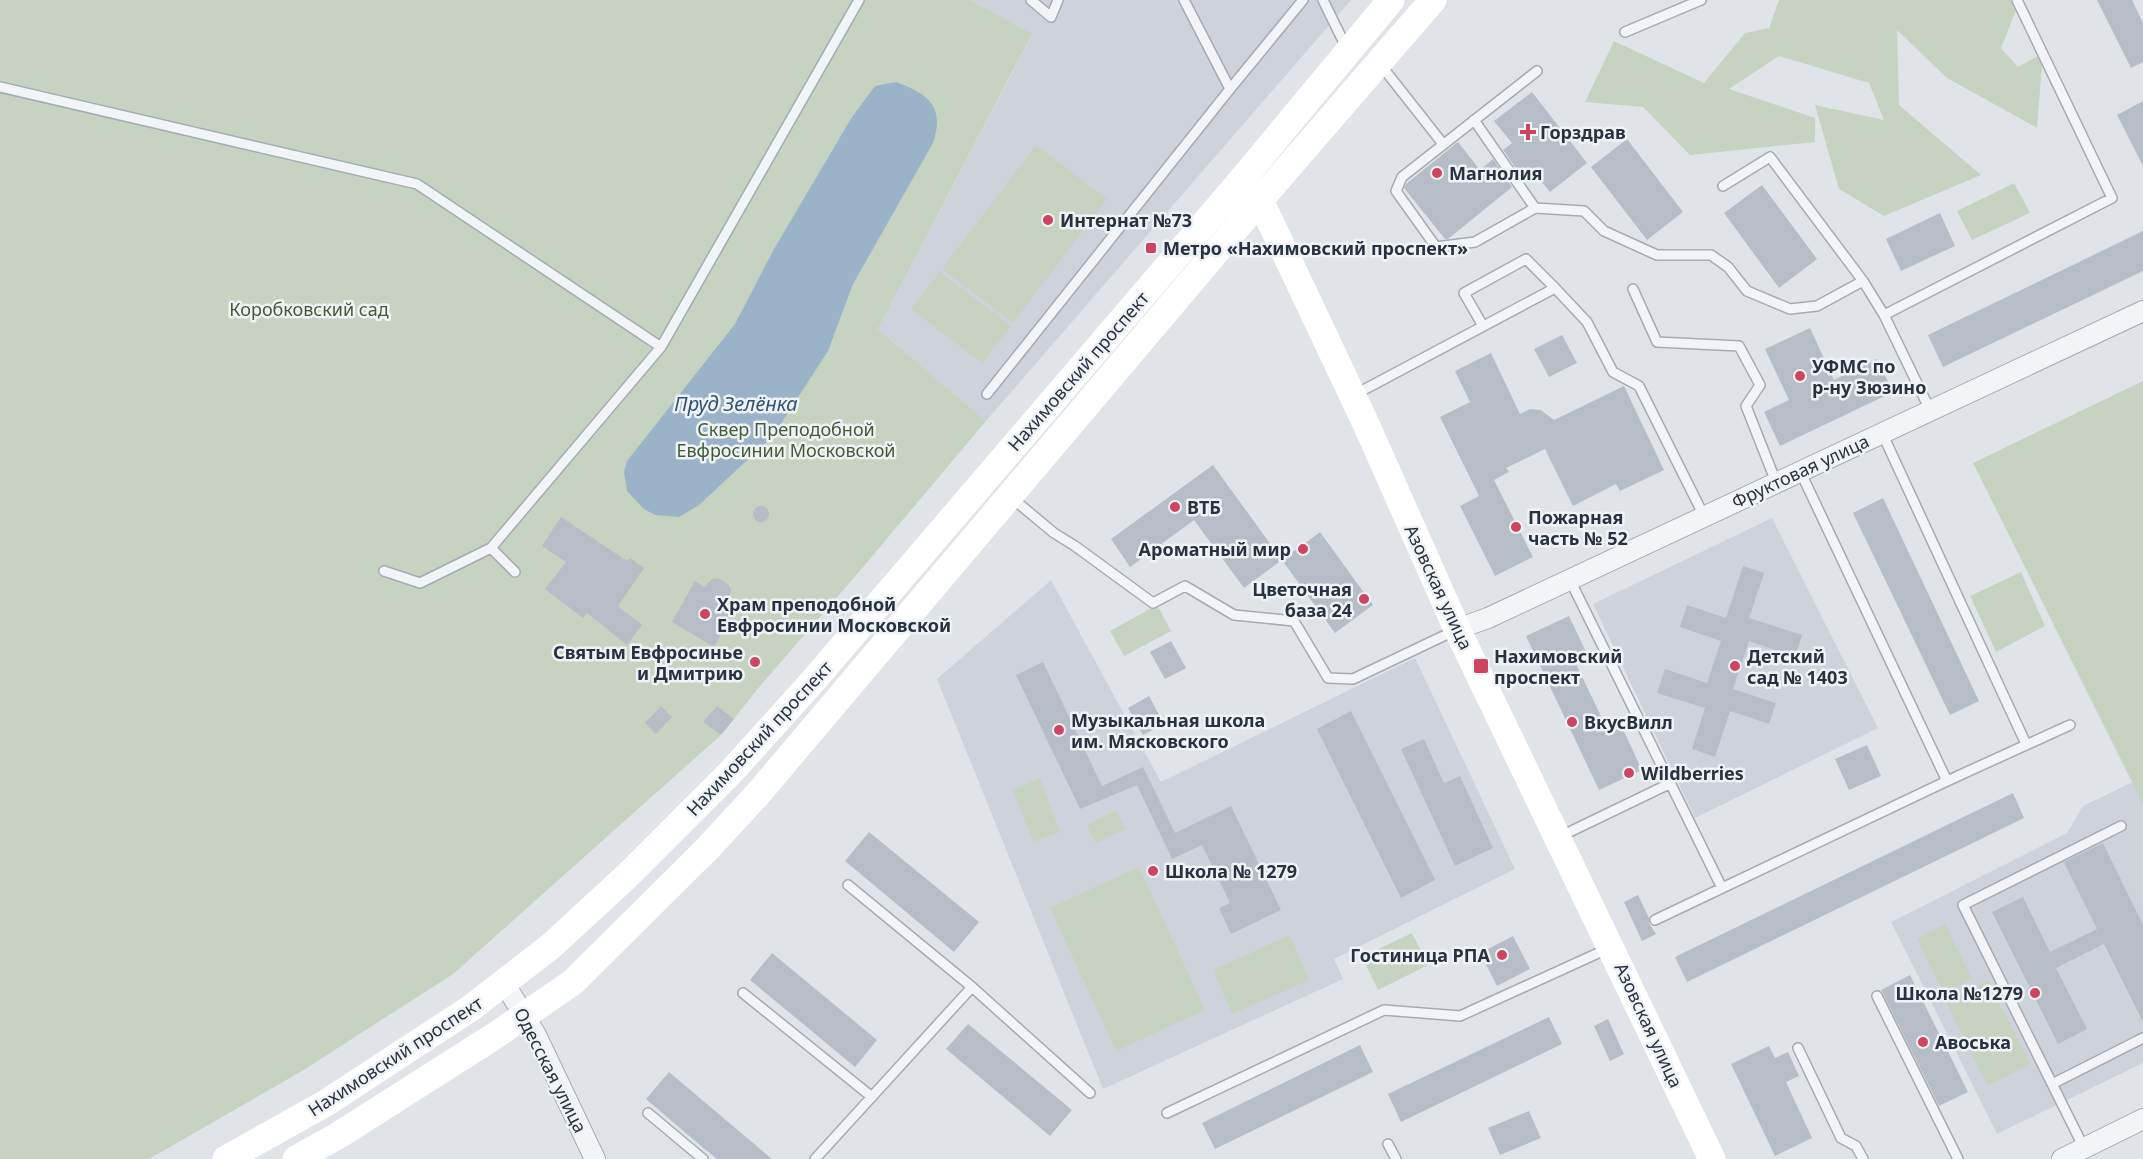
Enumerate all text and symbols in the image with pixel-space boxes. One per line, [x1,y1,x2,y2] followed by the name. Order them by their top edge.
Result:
[1540,120,1626,144] place label: Горздрав
[1521,125,1535,139] marker: Горздрав
[1449,161,1542,185] place label: Магнолия
[1430,166,1444,180] marker: Магнолия
[1060,208,1192,232] place label: Интернат №73
[1041,213,1055,227] marker: Интернат №73
[1163,236,1468,260] place label: Метро «Нахимовский проспект»
[1144,241,1158,255] marker: Метро «Нахимовский проспект»
[1002,286,1154,456] street label: Нахимовский проспект
[229,297,389,321] park label: Коробковский сад
[1812,354,1926,399] place label: УФМС по р-ну Зюзино
[1793,369,1807,383] marker: УФМС по р-ну Зюзино
[674,390,798,417] water label: Пруд Зелёнка
[676,417,896,462] park label: Сквер Преподобной Евфросинии Московской
[1727,429,1873,513] street label: Фруктовая улица
[1187,495,1221,519] place label: ВТБ
[1168,500,1182,514] marker: ВТБ
[1528,505,1628,550] place label: Пожарная часть № 52
[1509,520,1523,534] marker: Пожарная часть № 52
[1400,521,1478,653] street label: Азовская улица
[1139,537,1291,561] place label: Ароматный мир
[1296,542,1310,556] marker: Ароматный мир
[1252,577,1352,622] place label: Цветочная база 24
[717,592,951,637] place label: Храм преподобной Евфросинии Московской
[1357,592,1371,606] marker: Цветочная база 24
[698,607,712,621] marker: Храм преподобной Евфросинии Московской
[553,640,743,685] place label: Святым Евфросинье и Дмитрию
[1494,644,1623,689] place label: Нахимовский проспект
[1747,644,1848,689] place label: Детский сад № 1403
[681,655,838,821] street label: Нахимовский проспект
[748,655,762,669] marker: Святым Евфросинье и Дмитрию
[1472,657,1490,675] marker: Нахимовский проспект
[1728,659,1742,673] marker: Детский сад № 1403
[1071,708,1265,753] place label: Музыкальная школа им. Мясковского
[1584,710,1673,734] place label: ВкусВилл
[1565,715,1579,729] marker: ВкусВилл
[1052,723,1066,737] marker: Музыкальная школа им. Мясковского
[1641,761,1744,785] place label: Wildberries
[1622,766,1636,780] marker: Wildberries
[1165,859,1297,883] place label: Школа № 1279
[1146,864,1160,878] marker: Школа № 1279
[1350,943,1491,967] place label: Гостиница РПА
[1495,948,1509,962] marker: Гостиница РПА
[1610,959,1688,1091] street label: Азовская улица
[1896,981,2023,1005] place label: Школа №1279
[2028,986,2042,1000] marker: Школа №1279
[303,990,487,1122] street label: Нахимовский проспект
[509,1003,593,1137] street label: Одесская улица
[1935,1030,2011,1054] place label: Авоська
[1916,1035,1930,1049] marker: Авоська

